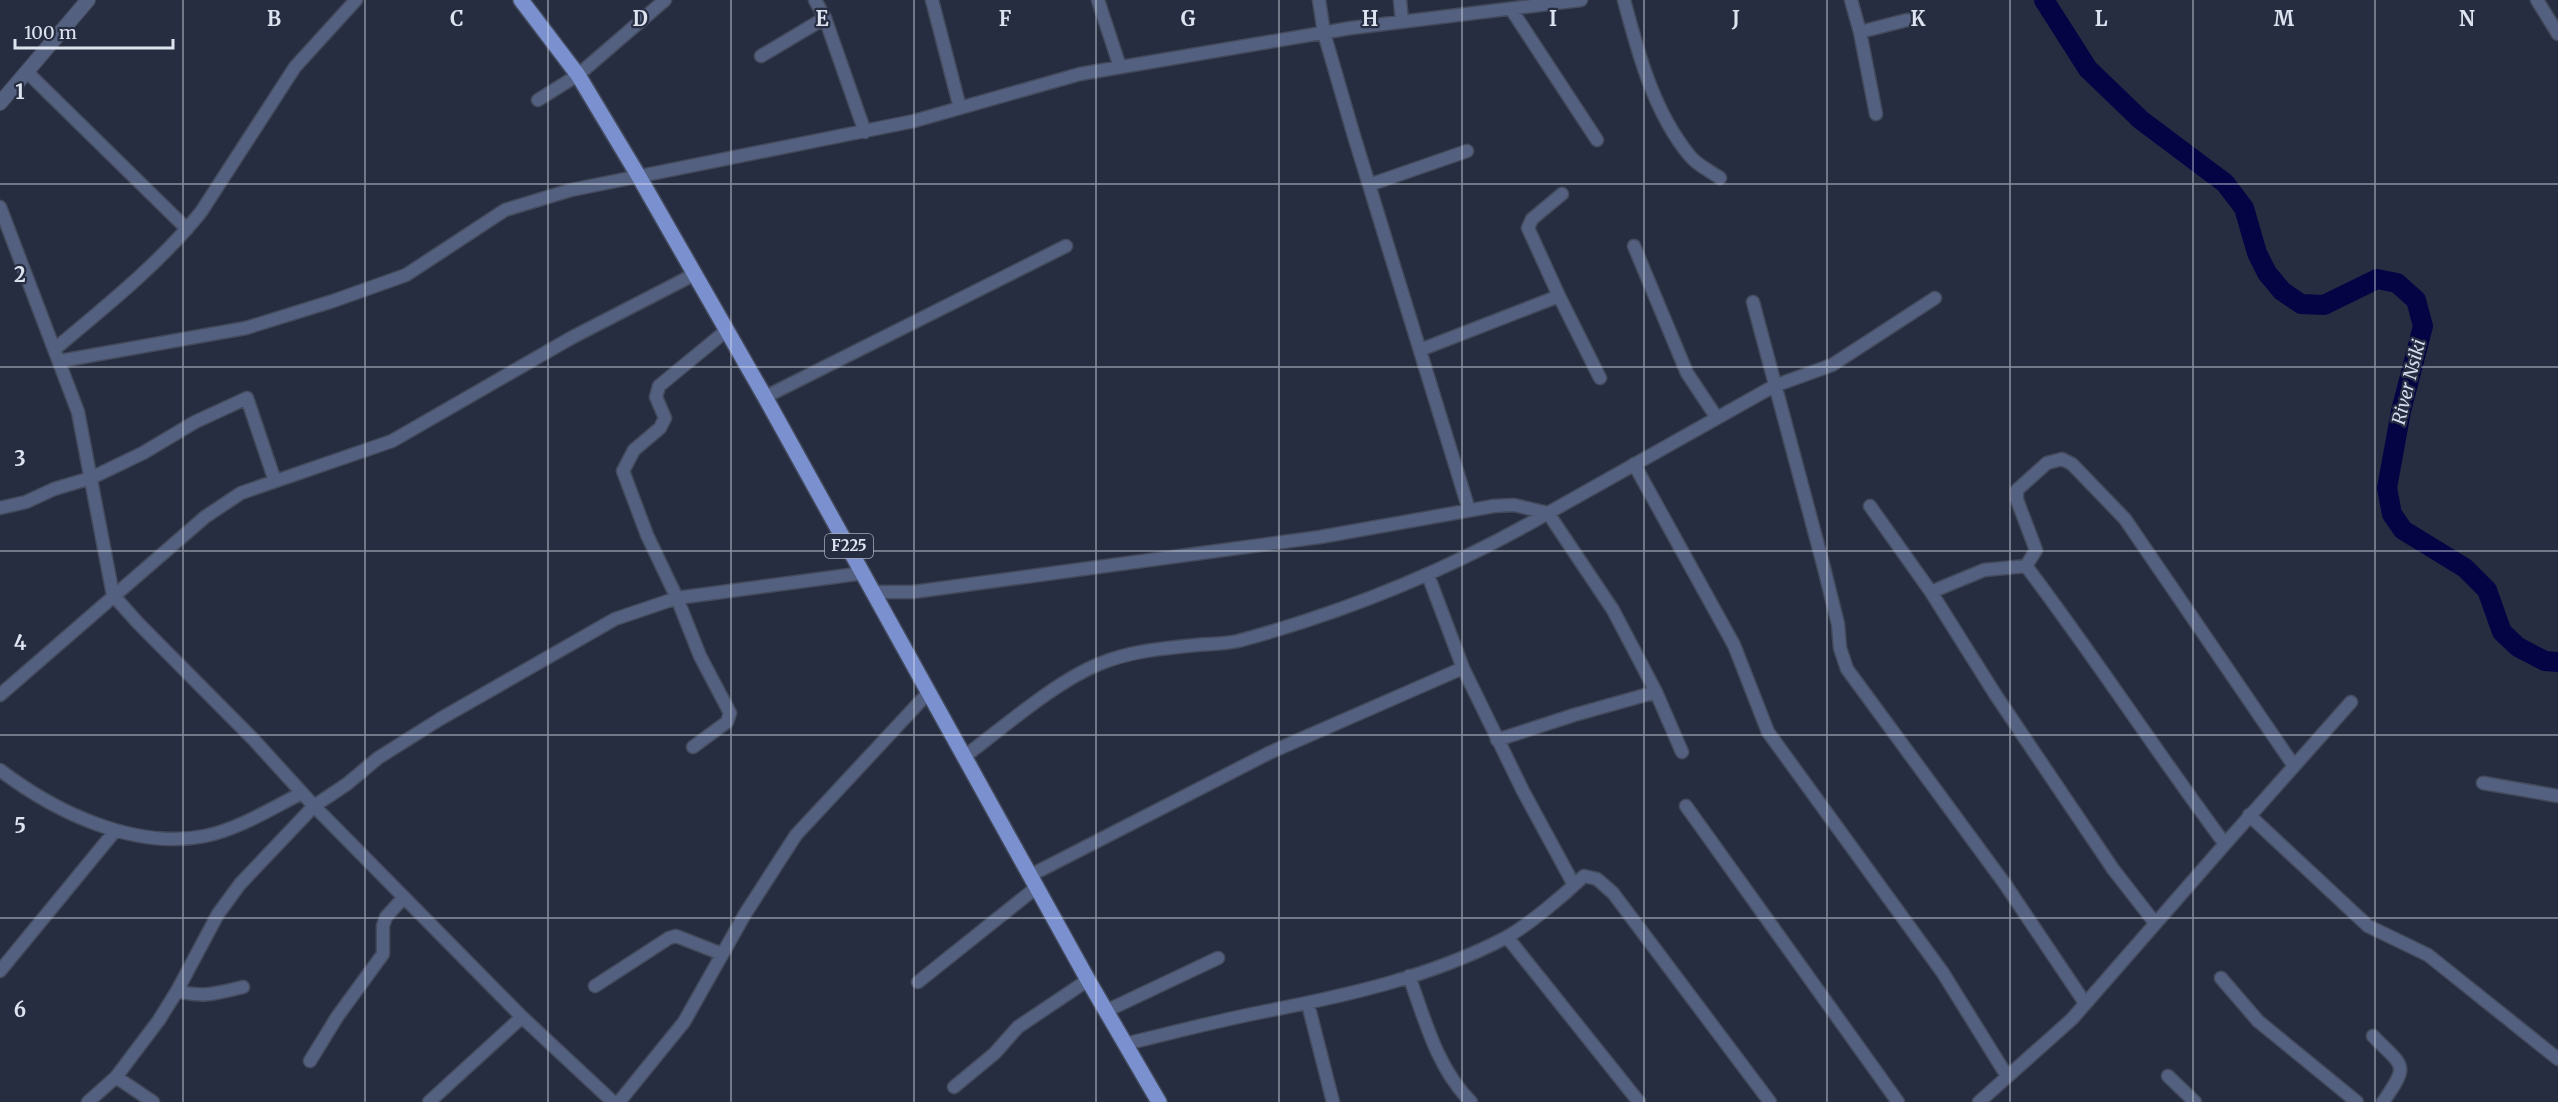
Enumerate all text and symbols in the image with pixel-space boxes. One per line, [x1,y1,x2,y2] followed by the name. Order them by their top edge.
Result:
[267,6,281,31] text: B
[450,6,464,31] text: C
[632,6,648,31] text: D
[815,6,829,31] text: E
[999,6,1012,31] text: F
[1181,6,1196,31] text: G
[1362,6,1378,31] text: H
[1549,6,1557,31] text: I
[1731,6,1740,31] text: J
[1911,6,1926,31] text: K
[2095,6,2108,31] text: L
[2274,6,2295,31] text: M
[2459,6,2475,31] text: N
[15,12,172,50] scale bar
[24,21,77,44] text: 100 m
[15,79,25,104] text: 1
[14,262,26,287] text: 2
[2387,337,2430,427] water label: River Nsiki
[14,446,26,471] text: 3
[825,534,873,558] road number: F225
[14,630,27,655] text: 4
[14,813,26,838] text: 5
[14,997,26,1022] text: 6

